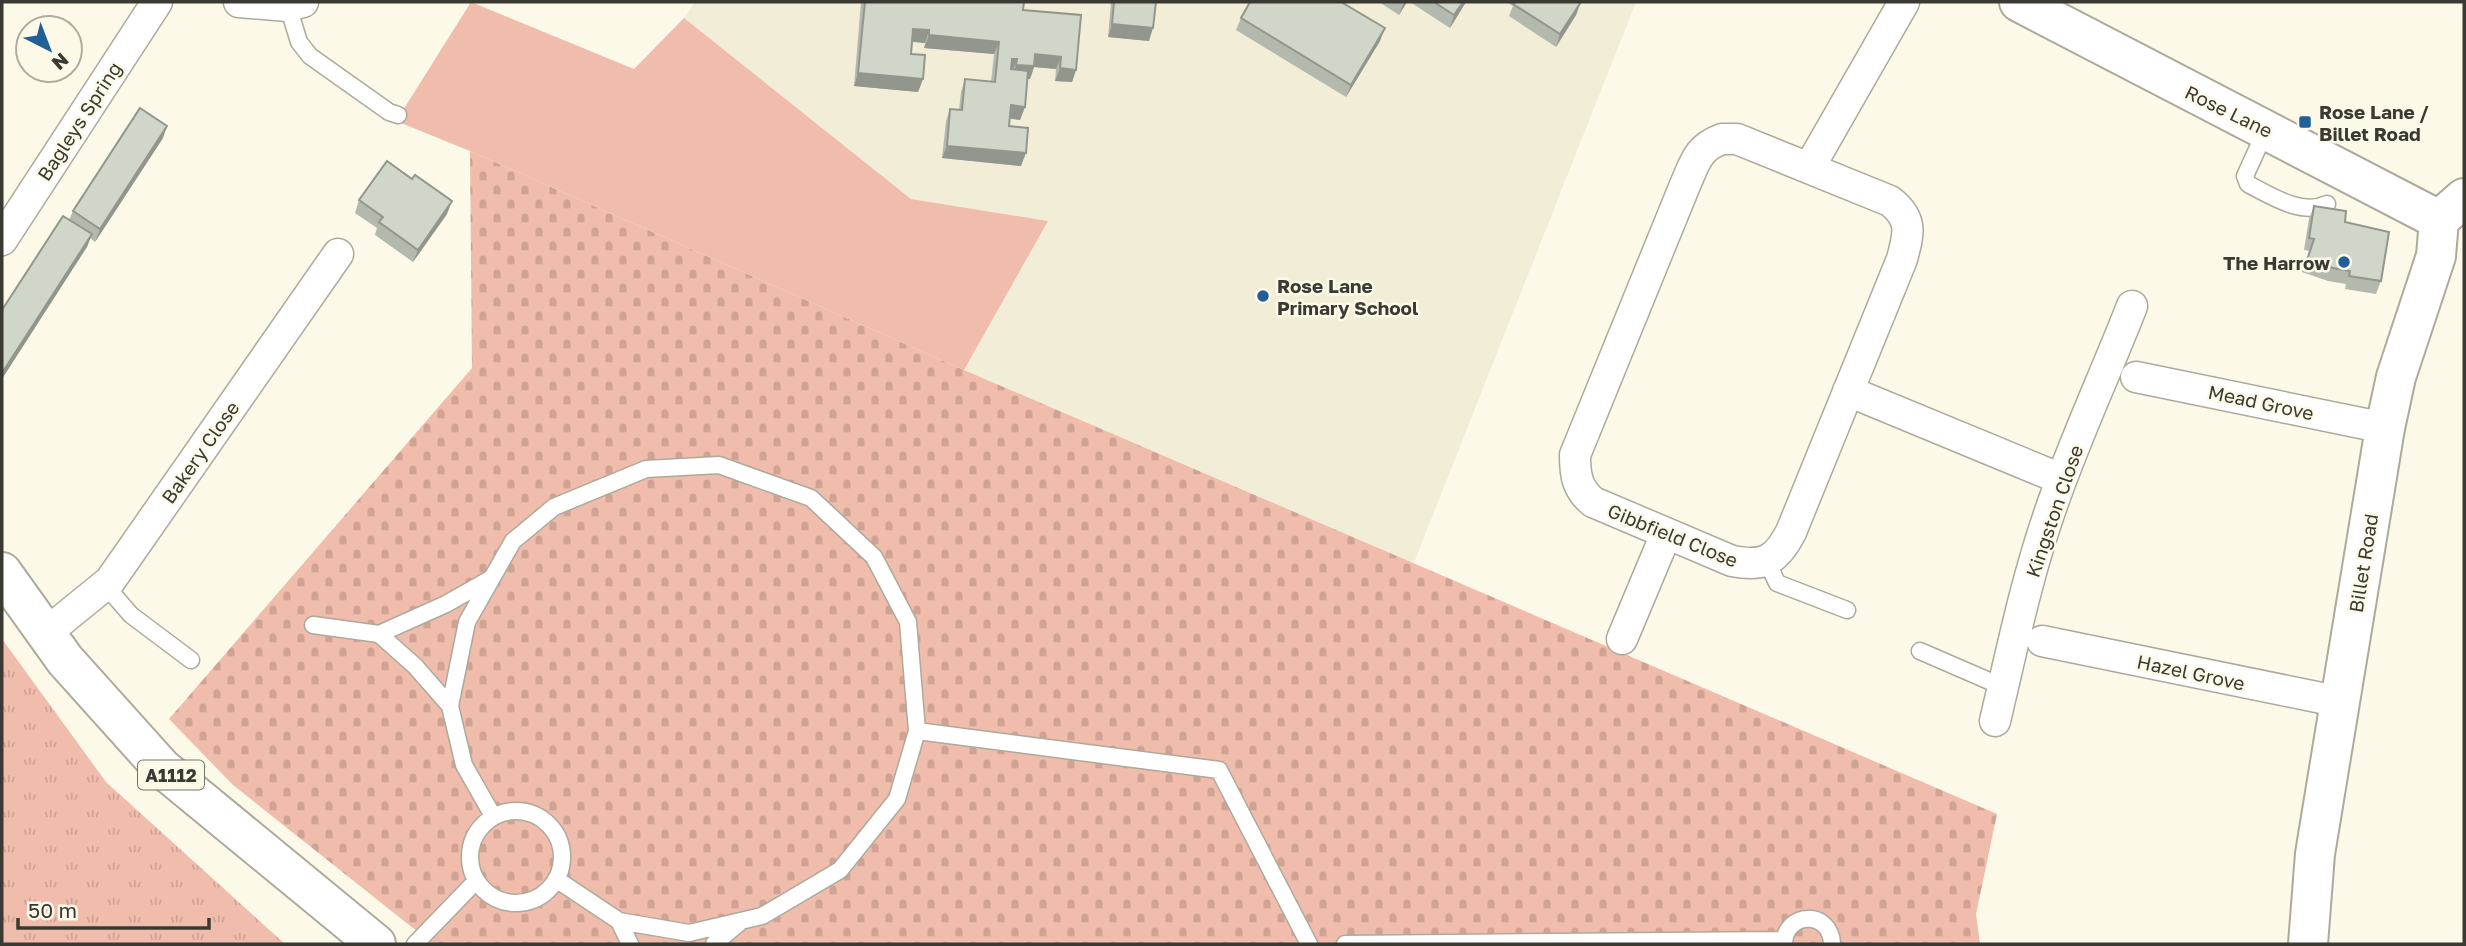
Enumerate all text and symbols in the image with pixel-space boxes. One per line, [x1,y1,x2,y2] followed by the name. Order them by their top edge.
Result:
[14,14,84,84] north arrow
[48,49,74,75] text: N
[32,57,126,185] street label: Bagleys Spring
[2182,80,2276,142] street label: Rose Lane
[2319,100,2429,145] place label: Rose Lane / Billet Road
[2297,114,2313,130] marker: Rose Lane / Billet Road
[2223,251,2330,274] place label: The Harrow
[2336,254,2352,270] marker: The Harrow
[1277,274,1418,319] place label: Rose Lane Primary School
[1255,288,1271,304] marker: Rose Lane Primary School
[2206,380,2316,424] street label: Mead Grove
[156,396,244,508] street label: Bakery Close
[2021,442,2087,580] street label: Kingston Close
[1605,498,1741,572] street label: Gibbfield Close
[2344,512,2382,614] street label: Billet Road
[2135,649,2247,695] street label: Hazel Grove
[138,760,204,790] road number: A1112
[18,886,208,930] scale bar
[28,897,77,923] text: 50 m

